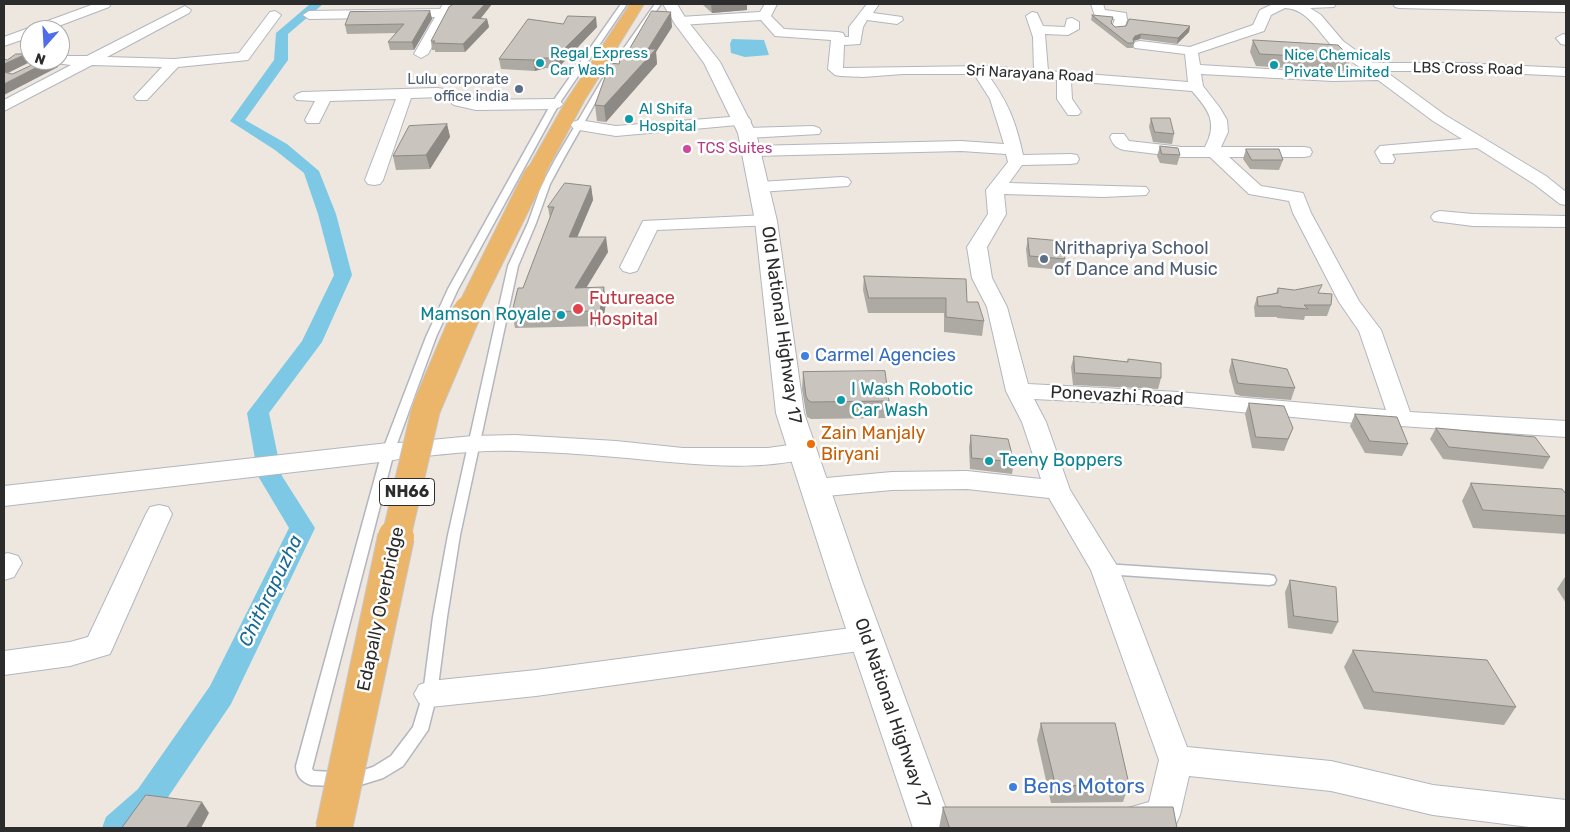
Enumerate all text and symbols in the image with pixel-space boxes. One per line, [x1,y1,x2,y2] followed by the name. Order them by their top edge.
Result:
[20,20,70,70] north arrow
[550,45,648,80] place label: Regal Express Car Wash
[1284,47,1391,82] place label: Nice Chemicals Private Limited
[33,49,48,68] text: N
[534,57,546,69] marker: Regal Express Car Wash
[1268,59,1280,71] marker: Nice Chemicals Private Limited
[1413,59,1523,79] street label: LBS Cross Road
[966,62,1094,86] street label: Sri Narayana Road
[407,71,509,106] place label: Lulu corporate office india
[513,83,525,95] marker: Lulu corporate office india
[639,101,696,136] place label: Al Shifa Hospital
[623,113,635,125] marker: Al Shifa Hospital
[697,140,772,158] place label: TCS Suites
[681,143,693,155] marker: TCS Suites
[756,225,806,425] street label: Old National Highway 17
[1054,238,1218,280] place label: Nrithapriya School of Dance and Music
[1038,253,1050,265] marker: Nrithapriya School of Dance and Music
[589,288,675,330] place label: Futureace Hospital
[571,302,585,316] marker: Futureace Hospital
[420,304,551,326] place label: Mamson Royale
[555,309,567,321] marker: Mamson Royale
[815,345,956,367] place label: Carmel Agencies
[799,350,811,362] marker: Carmel Agencies
[851,379,973,422] place label: I Wash Robotic Car Wash
[1050,382,1184,410] street label: Ponevazhi Road
[835,394,847,406] marker: I Wash Robotic Car Wash
[821,423,925,466] place label: Zain Manjaly Biryani
[805,438,817,450] marker: Zain Manjaly Biryani
[999,450,1123,472] place label: Teeny Boppers
[983,455,995,467] marker: Teeny Boppers
[380,478,434,506] road number: NH66
[353,525,409,693] street label: Edapally Overbridge
[234,532,308,650] water label: Chithrapuzha
[849,615,935,811] street label: Old National Highway 17
[1023,774,1145,800] place label: Bens Motors
[1007,781,1019,793] marker: Bens Motors

